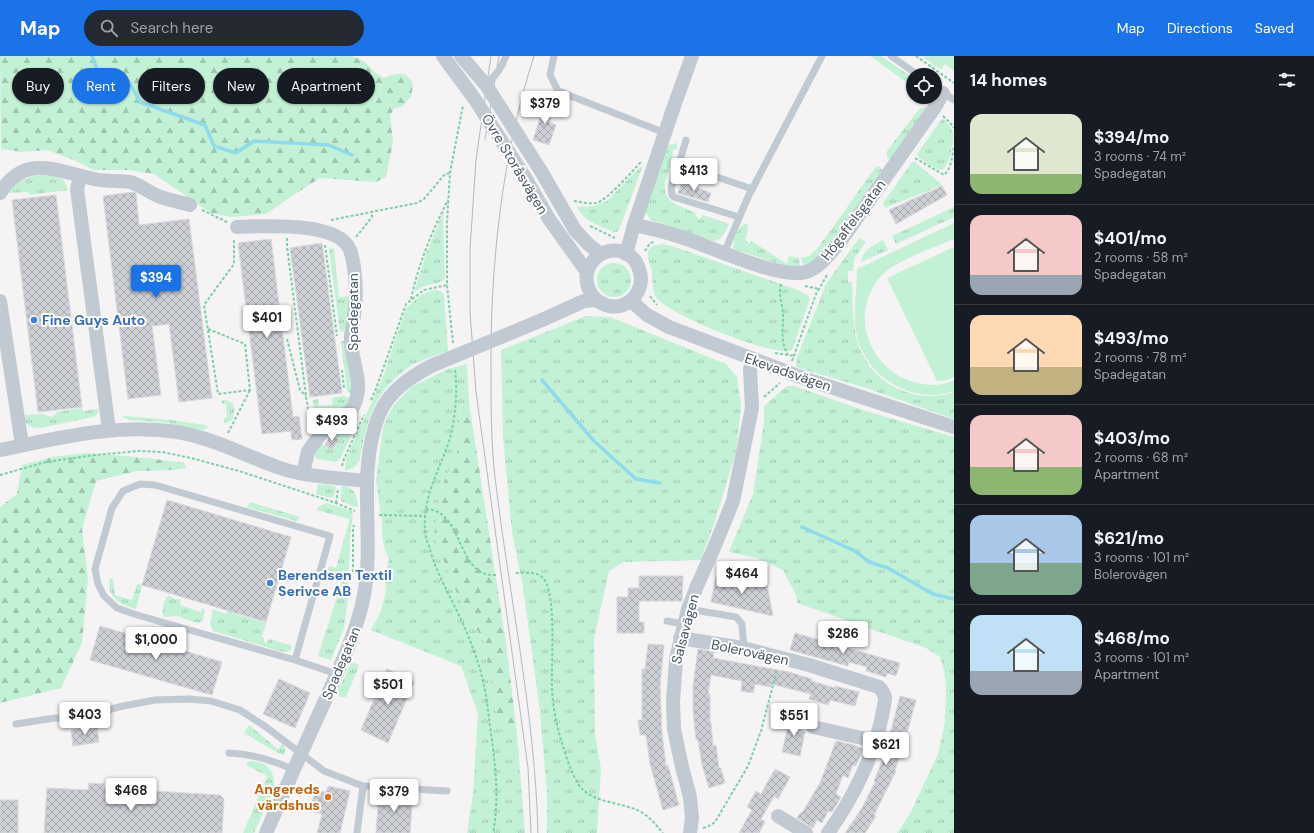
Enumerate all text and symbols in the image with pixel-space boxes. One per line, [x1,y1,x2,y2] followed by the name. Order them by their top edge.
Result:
[84,10,364,46] search box
[20,16,60,41] text: Map
[98,17,120,39] icon: search
[130,18,213,38] text: Search here
[1117,19,1145,37] text: Map
[1167,19,1233,37] text: Directions
[1255,19,1294,37] text: Saved
[12,68,64,104] chip: Buy
[72,68,130,104] chip: Rent
[138,68,205,104] chip: Filters
[213,68,269,104] chip: New
[277,68,375,104] chip: Apartment
[906,68,942,104] map controls
[906,68,942,104] button: locate
[970,69,1047,91] text: 14 homes
[1276,69,1298,91] icon: filters
[521,91,569,125] pin: $379
[530,95,560,112] text: $379
[478,110,552,218] street label: Övre Storåsvägen
[1094,126,1169,148] text: $394/mo
[1002,130,1050,178] icon: home
[1094,148,1186,165] text: 3 rooms · 74 m²
[670,158,718,192] pin: $413
[680,162,708,179] text: $413
[1094,165,1166,182] text: Spadegatan
[817,176,889,264] street label: Högaffelsgatan
[1094,227,1167,249] text: $401/mo
[1002,231,1050,279] icon: home
[1094,249,1188,266] text: 2 rooms · 58 m²
[132,265,180,299] pin: $394
[1094,266,1166,283] text: Spadegatan
[140,269,172,286] text: $394
[344,273,362,351] street label: Spadegatan
[243,305,291,339] pin: $401
[252,309,282,326] text: $401
[42,311,145,329] place label: Fine Guys Auto
[29,315,39,325] marker: Fine Guys Auto
[1094,327,1169,349] text: $493/mo
[1002,331,1050,379] icon: home
[742,349,834,395] street label: Ekevadsvägen
[1094,349,1186,366] text: 2 rooms · 78 m²
[1094,366,1166,383] text: Spadegatan
[308,408,356,442] pin: $493
[316,412,348,429] text: $493
[1094,427,1170,449] text: $403/mo
[1002,431,1050,479] icon: home
[1094,449,1188,466] text: 2 rooms · 68 m²
[1094,466,1159,483] text: Apartment
[1094,527,1164,549] text: $621/mo
[1002,531,1050,579] icon: home
[1094,549,1189,566] text: 3 rooms · 101 m²
[718,561,766,595] pin: $464
[726,565,759,582] text: $464
[278,566,392,600] place label: Berendsen Textil Serivce AB
[1094,566,1167,583] text: Bolerovägen
[265,578,275,588] marker: Berendsen Textil Serivce AB
[667,592,703,666] street label: Salsavägen
[819,621,867,655] pin: $286
[318,624,364,702] street label: Spadegatan
[827,625,859,642] text: $286
[123,627,189,661] pin: $1,000
[1094,627,1170,649] text: $468/mo
[134,631,178,648] text: $1,000
[1002,631,1050,679] icon: home
[710,635,790,669] street label: Bolerovägen
[1094,649,1189,666] text: 3 rooms · 101 m²
[1094,666,1159,683] text: Apartment
[364,672,412,706] pin: $501
[373,676,403,693] text: $501
[61,702,109,736] pin: $403
[770,703,818,737] pin: $551
[68,706,102,723] text: $403
[780,707,808,724] text: $551
[862,732,910,766] pin: $621
[872,736,900,753] text: $621
[107,778,155,812] pin: $468
[370,779,418,813] pin: $379
[254,780,320,814] place label: Angereds värdshus
[115,782,147,799] text: $468
[379,783,409,800] text: $379
[323,792,333,802] marker: Angereds värdshus

